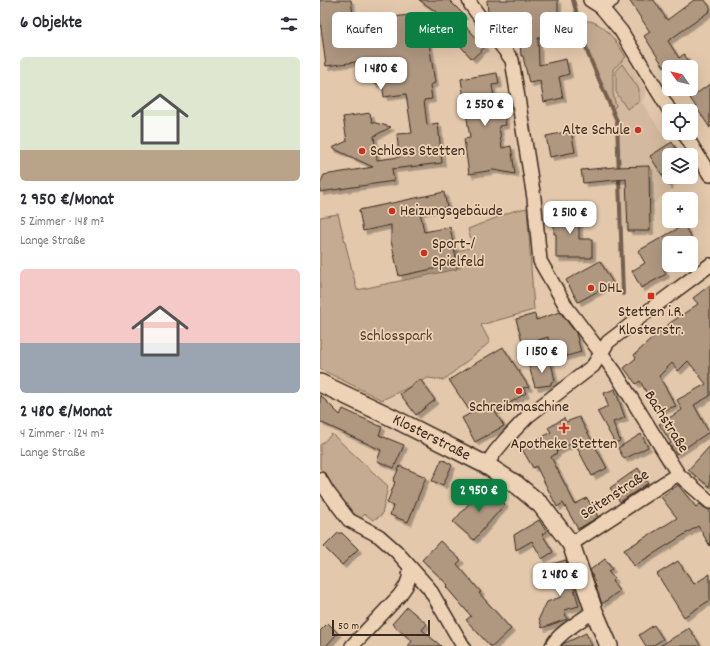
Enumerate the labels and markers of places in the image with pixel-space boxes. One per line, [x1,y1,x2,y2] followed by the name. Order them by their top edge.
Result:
[344,57,418,91] pin: 1 480 €
[448,93,522,127] pin: 2 550 €
[562,119,630,142] place label: Alte Schule
[633,125,643,135] marker: Alte Schule
[370,140,465,163] place label: Schloss Stetten
[357,146,367,156] marker: Schloss Stetten
[400,200,503,223] place label: Heizungsgebäude
[533,201,607,235] pin: 2 510 €
[387,206,397,216] marker: Heizungsgebäude
[432,233,484,274] place label: Sport-/ Spielfeld
[419,248,429,258] marker: Sport-/ Spielfeld
[599,277,622,300] place label: DHL
[586,283,596,293] marker: DHL
[646,291,656,301] marker: Stetten i.R. Klosterstr.
[618,301,684,342] place label: Stetten i.R. Klosterstr.
[505,340,579,374] pin: 1 150 €
[514,386,524,396] marker: Schreibmaschine
[469,396,569,419] place label: Schreibmaschine
[559,423,569,433] marker: Apotheke Stetten
[510,433,618,456] place label: Apotheke Stetten
[442,479,516,513] pin: 2 950 €
[523,563,597,597] pin: 2 480 €

